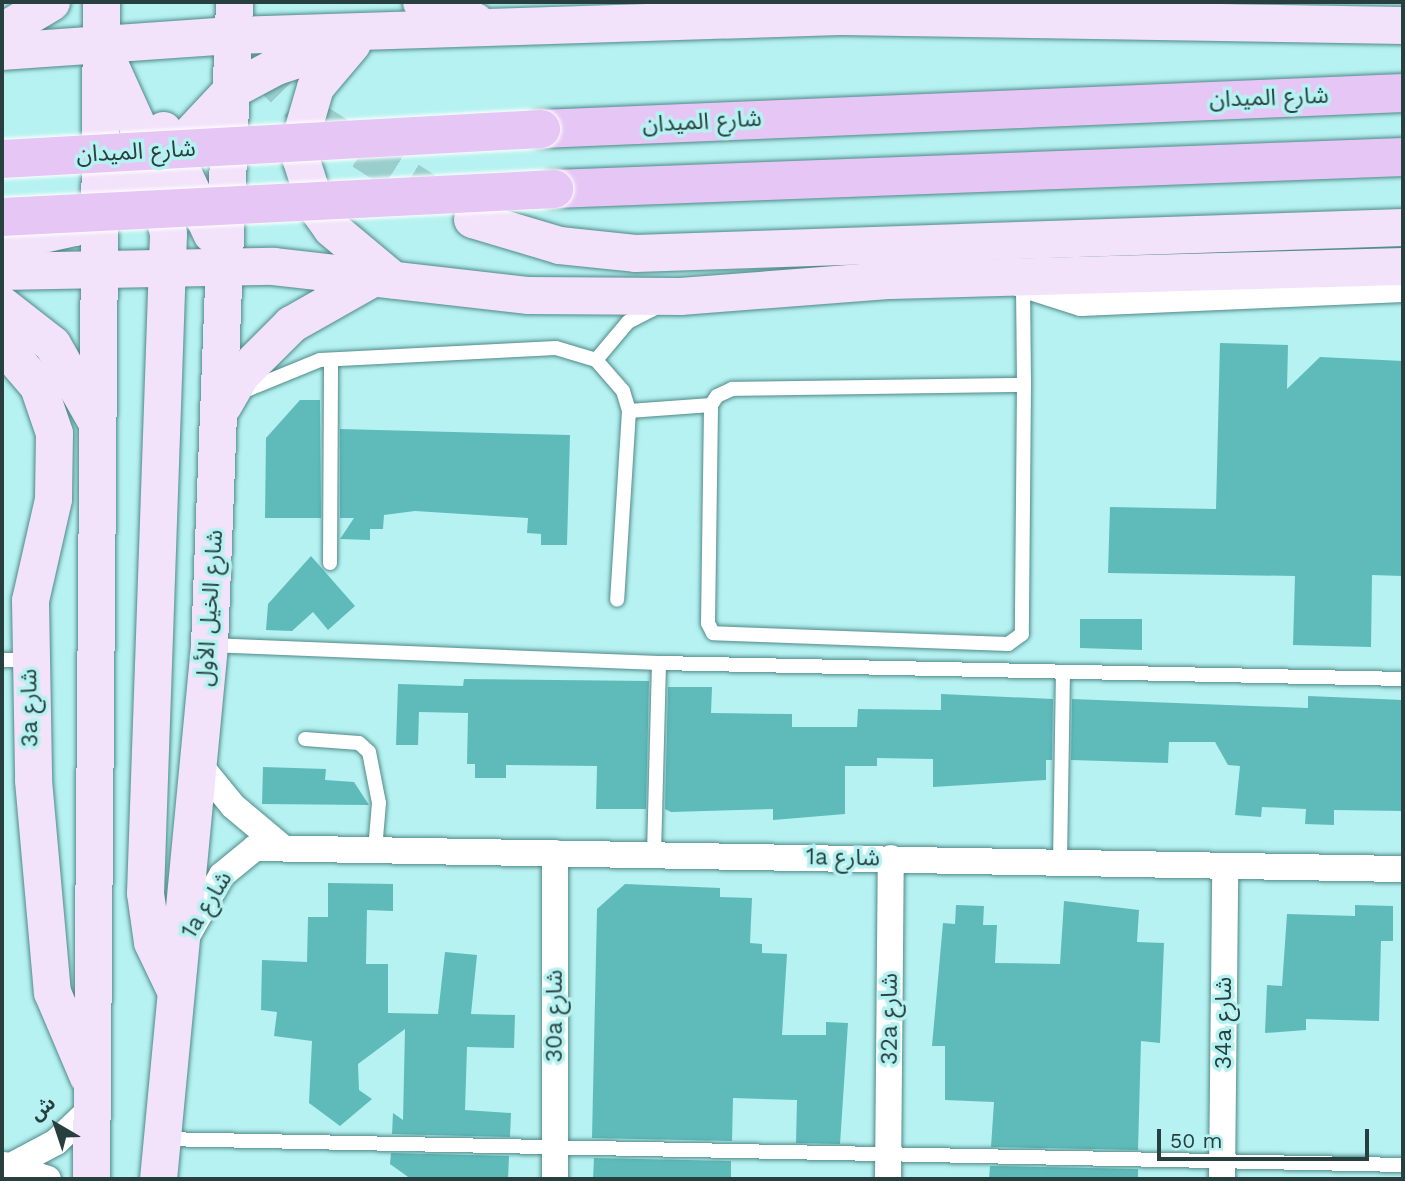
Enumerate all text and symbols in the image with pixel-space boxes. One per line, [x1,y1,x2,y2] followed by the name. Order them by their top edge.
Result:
[1209,82,1329,114] street label: شارع الميدان
[642,105,762,139] street label: شارع الميدان
[76,135,196,169] street label: شارع الميدان
[191,529,229,687] street label: شارع الخيل الأول
[16,668,44,748] street label: 3a شارع
[805,844,881,872] street label: 1a شارع
[176,866,238,944] street label: 1a شارع
[541,969,569,1063] street label: 30a شارع
[876,973,904,1065] street label: 32a شارع
[1210,976,1238,1070] street label: 34a شارع
[21,1090,91,1160] north arrow
[25,1091,60,1125] text: ش
[1160,1114,1372,1158] scale bar
[1170,1128,1222,1153] text: 50 m

